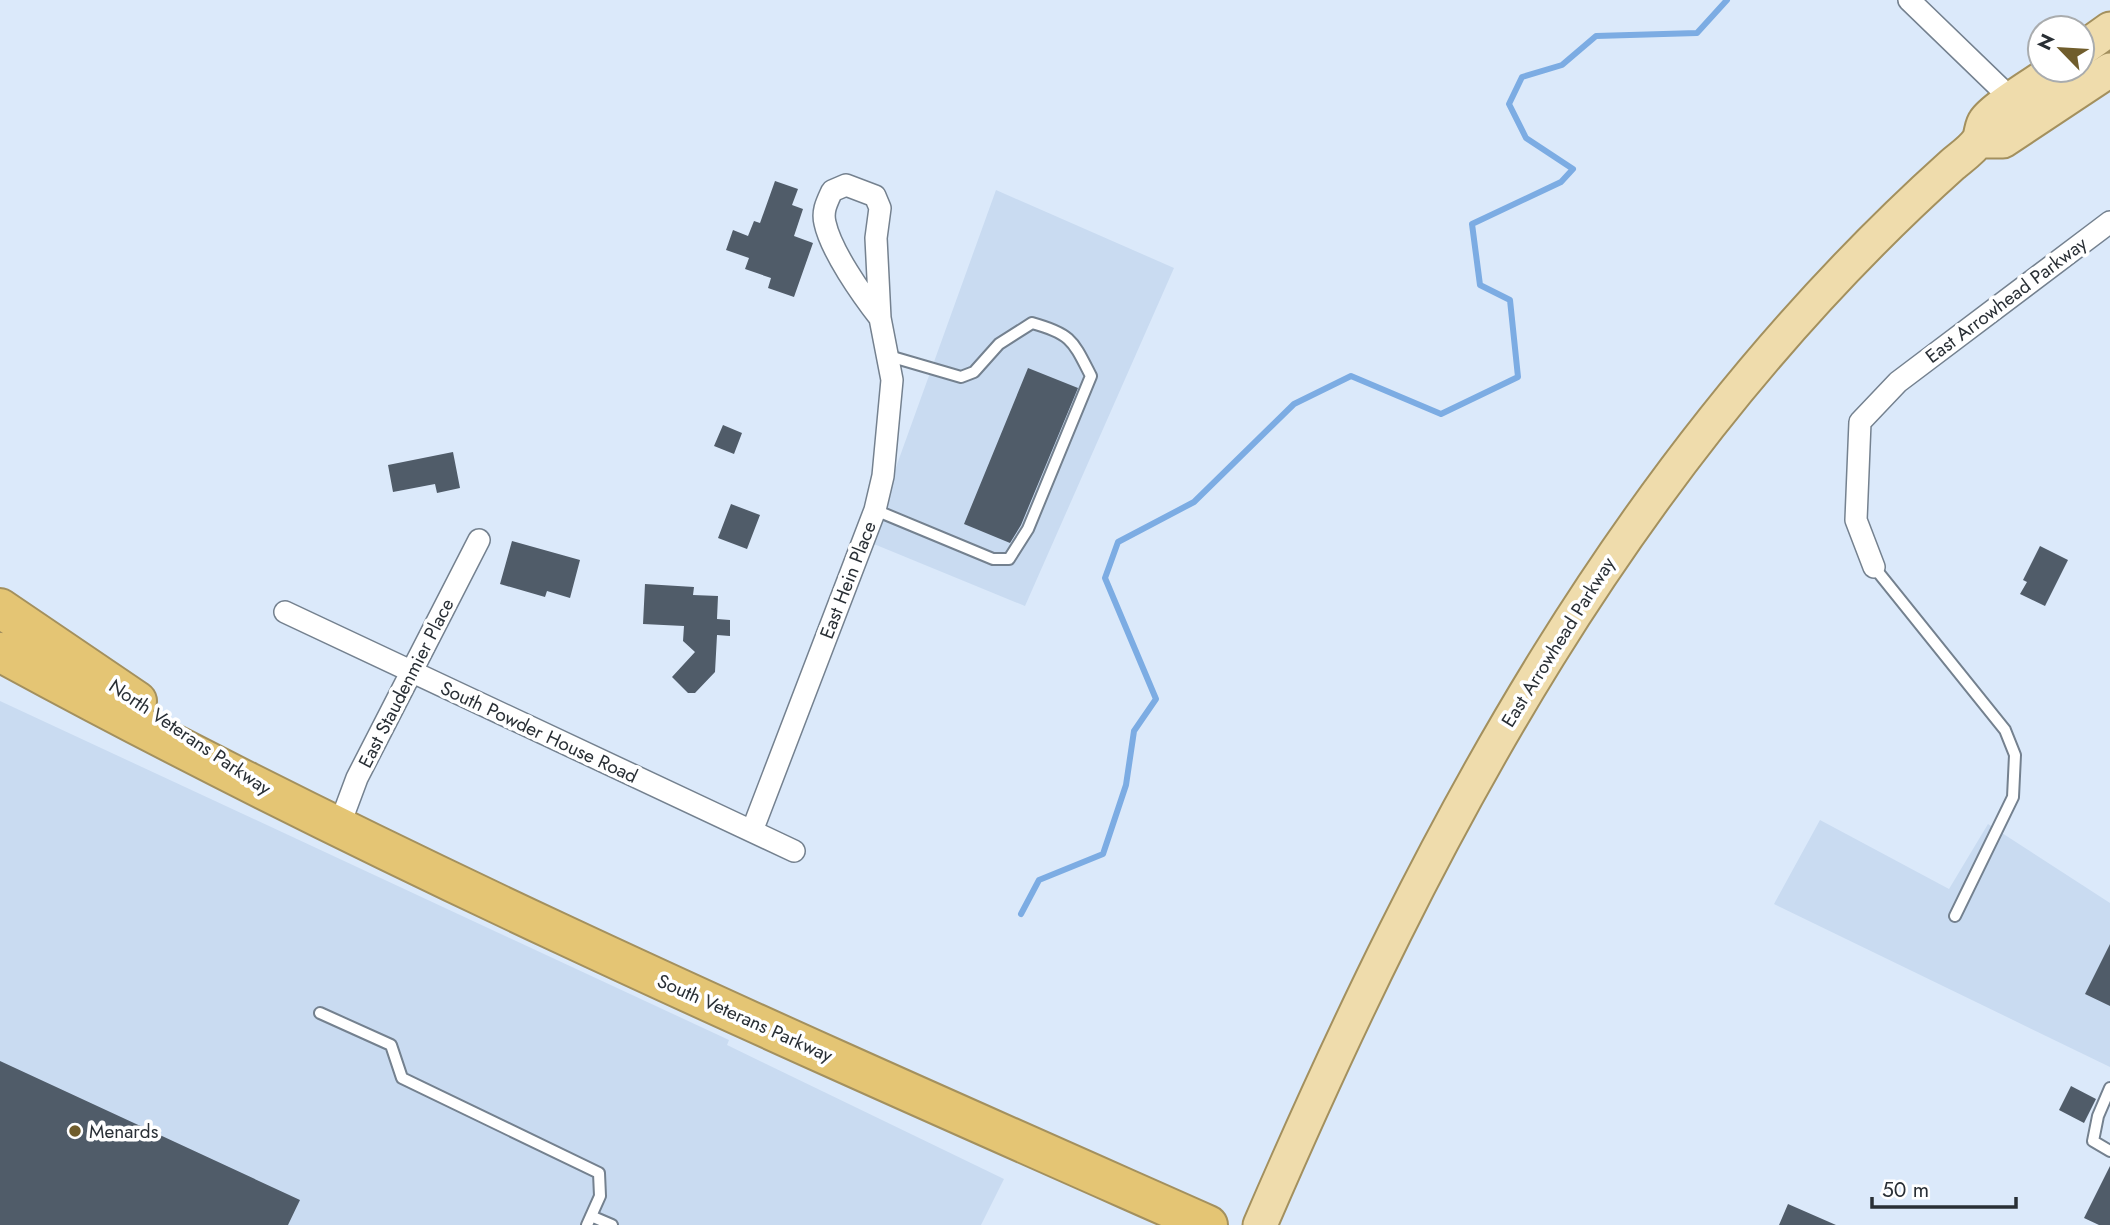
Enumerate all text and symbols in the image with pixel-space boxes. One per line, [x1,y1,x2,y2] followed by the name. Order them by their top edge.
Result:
[2026,14,2096,84] north arrow
[2031,29,2061,55] text: N
[1920,230,2093,370] street label: East Arrowhead Parkway
[813,517,883,643] street label: East Hein Place
[1495,551,1622,732] street label: East Arrowhead Parkway
[352,593,461,772] street label: East Staudenmier Place
[103,673,277,802] street label: North Veterans Parkway
[436,674,642,790] street label: South Powder House Road
[653,967,838,1069] street label: South Veterans Parkway
[89,1118,159,1145] place label: Menards
[67,1123,83,1139] marker: Menards
[1872,1166,2016,1210] scale bar
[1882,1175,1929,1205] text: 50 m

